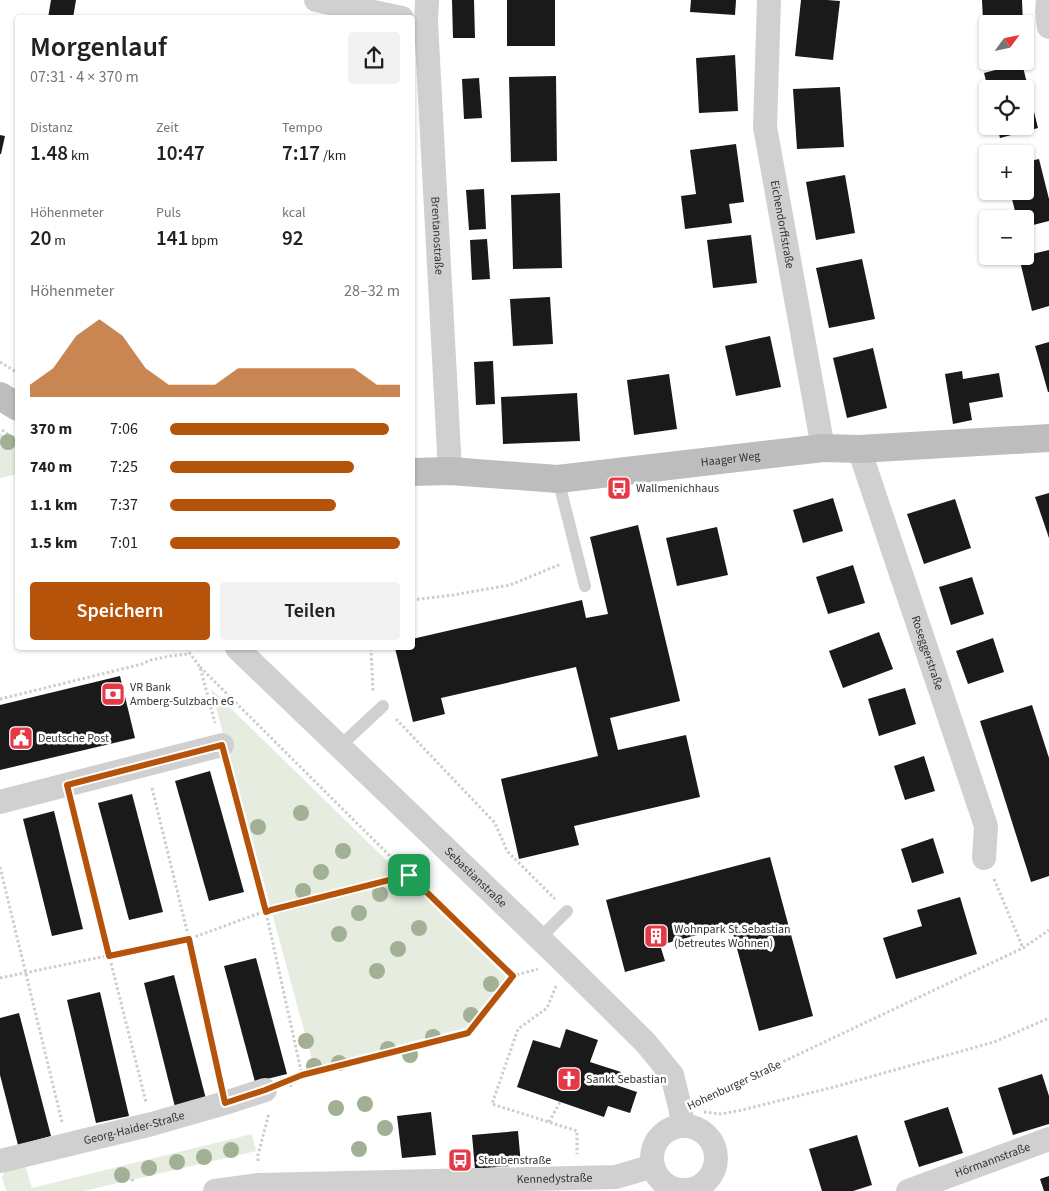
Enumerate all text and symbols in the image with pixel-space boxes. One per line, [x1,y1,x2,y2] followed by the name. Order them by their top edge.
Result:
[979,15,1034,70] north arrow
[979,15,1034,265] map controls
[30,27,167,67] text: Morgenlauf
[348,32,400,84] button: share
[30,66,139,88] text: 07:31 · 4 × 370 m
[979,80,1034,135] button: locate
[30,118,73,138] text: Distanz
[156,118,178,138] text: Zeit
[282,118,323,138] text: Tempo
[30,138,68,168] text: 1.48
[156,138,205,168] text: 10:47
[282,138,320,168] text: 7:17
[979,145,1034,200] button: +
[68,146,89,166] text: km
[320,146,346,166] text: /km
[766,179,798,270] street label: Eichendorffstraße
[426,196,448,275] street label: Brentanostraße
[30,203,104,223] text: Höhenmeter
[156,203,181,223] text: Puls
[282,203,306,223] text: kcal
[979,210,1034,265] button: −
[30,223,52,253] text: 20
[156,223,188,253] text: 141
[282,223,304,253] text: 92
[52,231,66,251] text: m
[188,231,218,251] text: bpm
[30,280,114,302] text: Höhenmeter
[344,280,400,302] text: 28–32 m
[30,418,72,440] text: 370 m
[110,418,138,440] text: 7:06
[700,447,761,471] street label: Haager Weg
[30,456,72,478] text: 740 m
[110,456,138,478] text: 7:25
[606,475,632,501] bus stop icon: Wallmenichhaus
[636,480,719,497] place label: Wallmenichhaus
[30,494,77,516] text: 1.1 km
[110,494,138,516] text: 7:37
[30,532,77,554] text: 1.5 km
[110,532,138,554] text: 7:01
[30,582,210,640] button: Speichern
[220,582,400,640] button: Teilen
[907,613,948,693] street label: Roseggerstraße
[130,679,234,710] place label: VR Bank Amberg-Sulzbach eG
[100,681,126,707] bank icon: VR Bank Amberg-Sulzbach eG
[8,725,34,751] public building icon: Deutsche Post
[38,730,109,747] place label: Deutsche Post
[440,843,511,912] street label: Sebastianstraße
[388,854,430,896] pin
[395,861,423,889] icon: arrive
[674,921,791,952] place label: Wohnpark St.Sebastian (betreutes Wohnen)
[643,923,669,949] building icon: Wohnpark St.Sebastian (betreutes Wohnen)
[684,1056,784,1115] street label: Hohenburger Straße
[556,1066,582,1092] church icon: Sankt Sebastian
[586,1071,666,1088] place label: Sankt Sebastian
[82,1107,187,1149] street label: Georg-Haider-Straße
[952,1139,1033,1182] street label: Hörmannstraße
[447,1147,473,1173] bus stop icon: Steubenstraße
[478,1152,551,1169] place label: Steubenstraße
[516,1170,593,1188] street label: Kennedystraße

